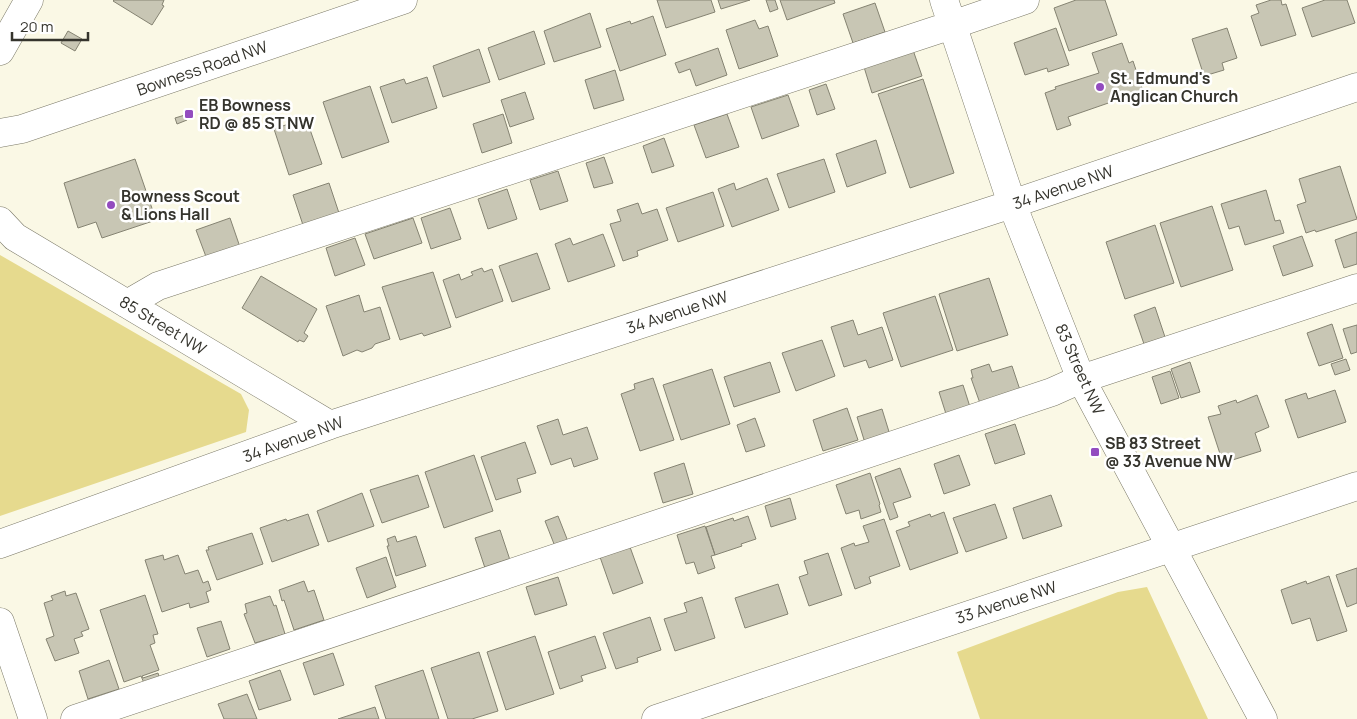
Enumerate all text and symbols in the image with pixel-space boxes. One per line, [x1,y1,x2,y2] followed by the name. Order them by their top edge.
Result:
[12,10,89,42] scale bar
[20,16,53,37] text: 20 m
[134,35,270,101] street label: Bowness Road NW
[1110,67,1238,107] place label: St. Edmund's Anglican Church
[1094,81,1106,93] marker: St. Edmund's Anglican Church
[199,94,315,134] place label: EB Bowness RD @ 85 ST NW
[183,108,195,120] marker: EB Bowness RD @ 85 ST NW
[1010,159,1116,215] street label: 34 Avenue NW
[121,185,240,225] place label: Bowness Scout & Lions Hall
[105,199,117,211] marker: Bowness Scout & Lions Hall
[623,285,731,339] street label: 34 Avenue NW
[115,290,211,360] street label: 85 Street NW
[1050,320,1110,418] street label: 83 Street NW
[240,411,346,467] street label: 34 Avenue NW
[1105,432,1233,472] place label: SB 83 Street @ 33 Avenue NW
[1089,446,1101,458] marker: SB 83 Street @ 33 Avenue NW
[953,575,1059,629] street label: 33 Avenue NW

